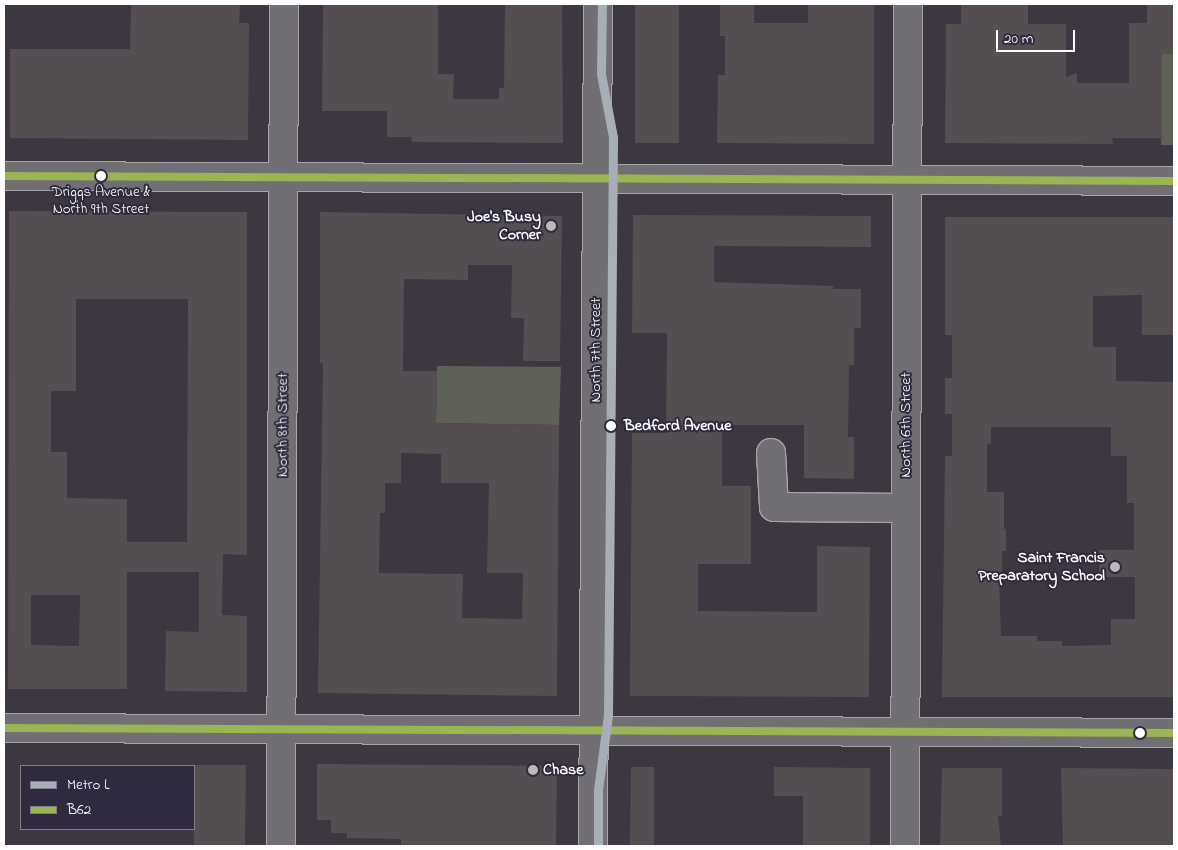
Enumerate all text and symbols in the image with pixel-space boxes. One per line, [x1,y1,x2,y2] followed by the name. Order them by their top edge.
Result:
[998,20,1077,52] scale bar
[1004,28,1033,50] text: 20 m
[96,171,106,181] marker: Driggs Avenue & North 9th Street
[52,183,150,218] place label: Driggs Avenue & North 9th Street
[467,207,541,245] place label: Joe's Busy Corner
[545,220,557,232] marker: Joe's Busy Corner
[586,298,606,402] street label: North 7th Street
[896,372,916,478] street label: North 6th Street
[273,373,293,477] street label: North 8th Street
[624,416,732,436] place label: Bedford Avenue
[602,417,620,435] marker: Bedford Avenue
[978,548,1105,586] place label: Saint Francis Preparatory School
[1109,561,1121,573] marker: Saint Francis Preparatory School
[1135,728,1145,738] unlabelled marker
[543,760,583,780] place label: Chase
[527,764,539,776] marker: Chase
[20,765,195,830] legend
[67,774,110,796] text: Metro L
[67,799,91,821] text: B62

